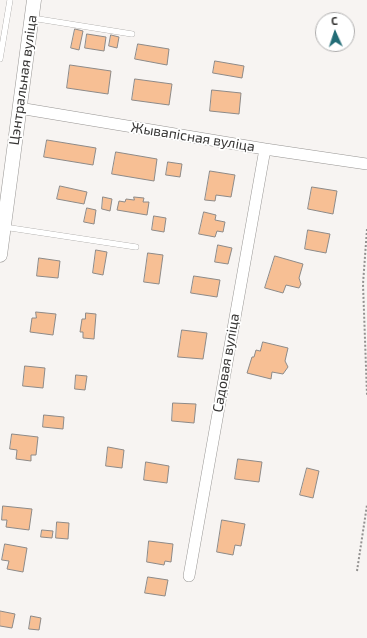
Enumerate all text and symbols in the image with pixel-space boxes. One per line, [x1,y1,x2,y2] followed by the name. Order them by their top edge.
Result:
[315,12,355,52] north arrow
[6,14,40,146] street label: Цэнтральная вуліца
[331,14,338,27] text: С
[130,119,256,155] street label: Жывапісная вуліца
[209,312,243,414] street label: Садовая вуліца

